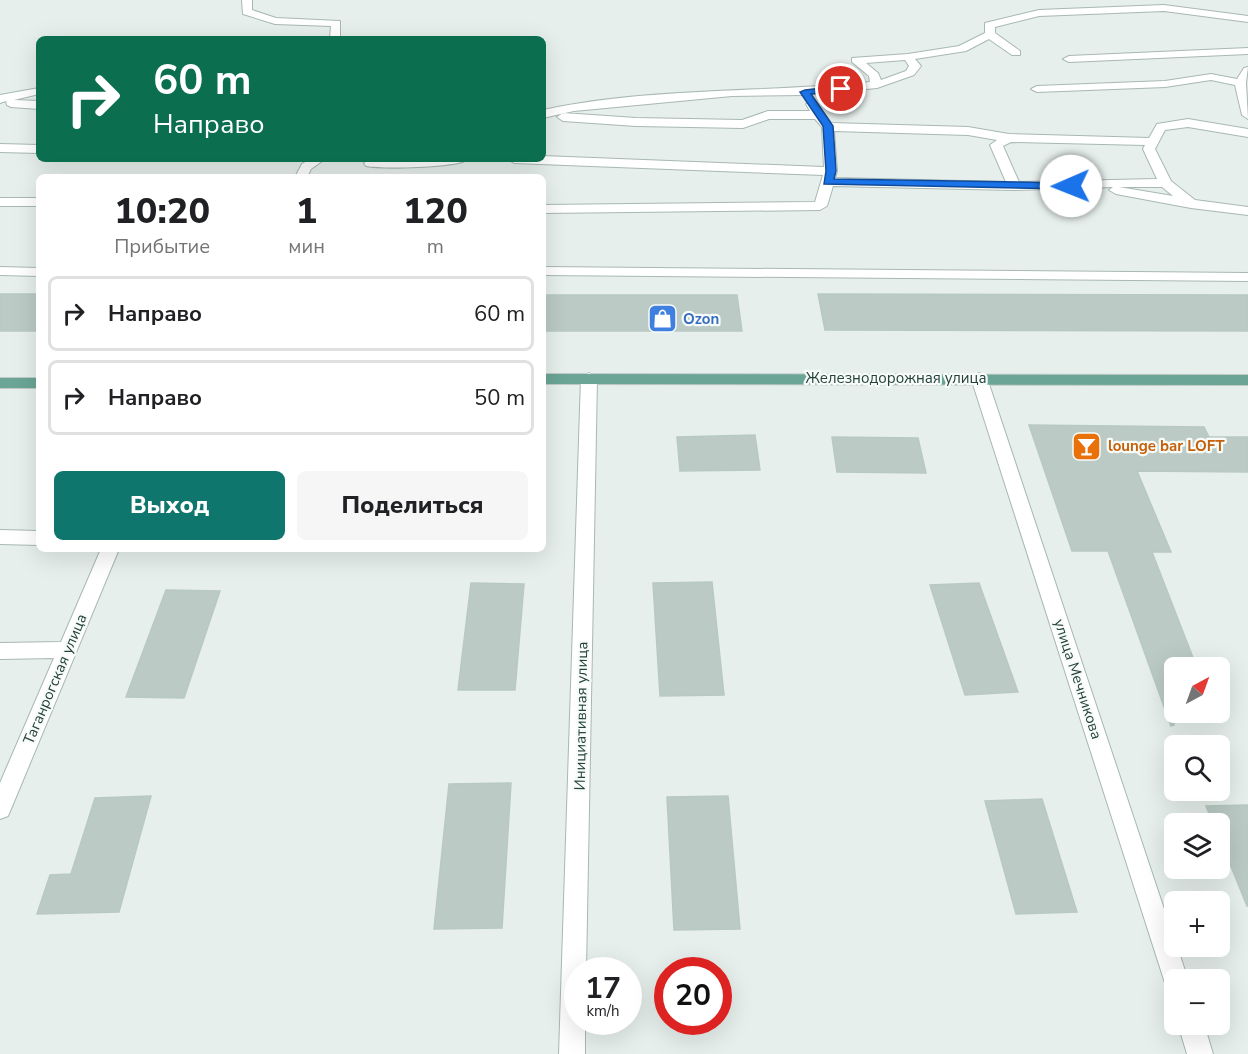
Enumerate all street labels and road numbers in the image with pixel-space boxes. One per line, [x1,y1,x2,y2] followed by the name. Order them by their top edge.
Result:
[805,368,987,388] street label: Железнодорожная улица
[18,611,92,747] street label: Таганрогская улица
[1049,616,1107,742] street label: улица Мечникова
[570,641,592,791] street label: Инициативная улица

